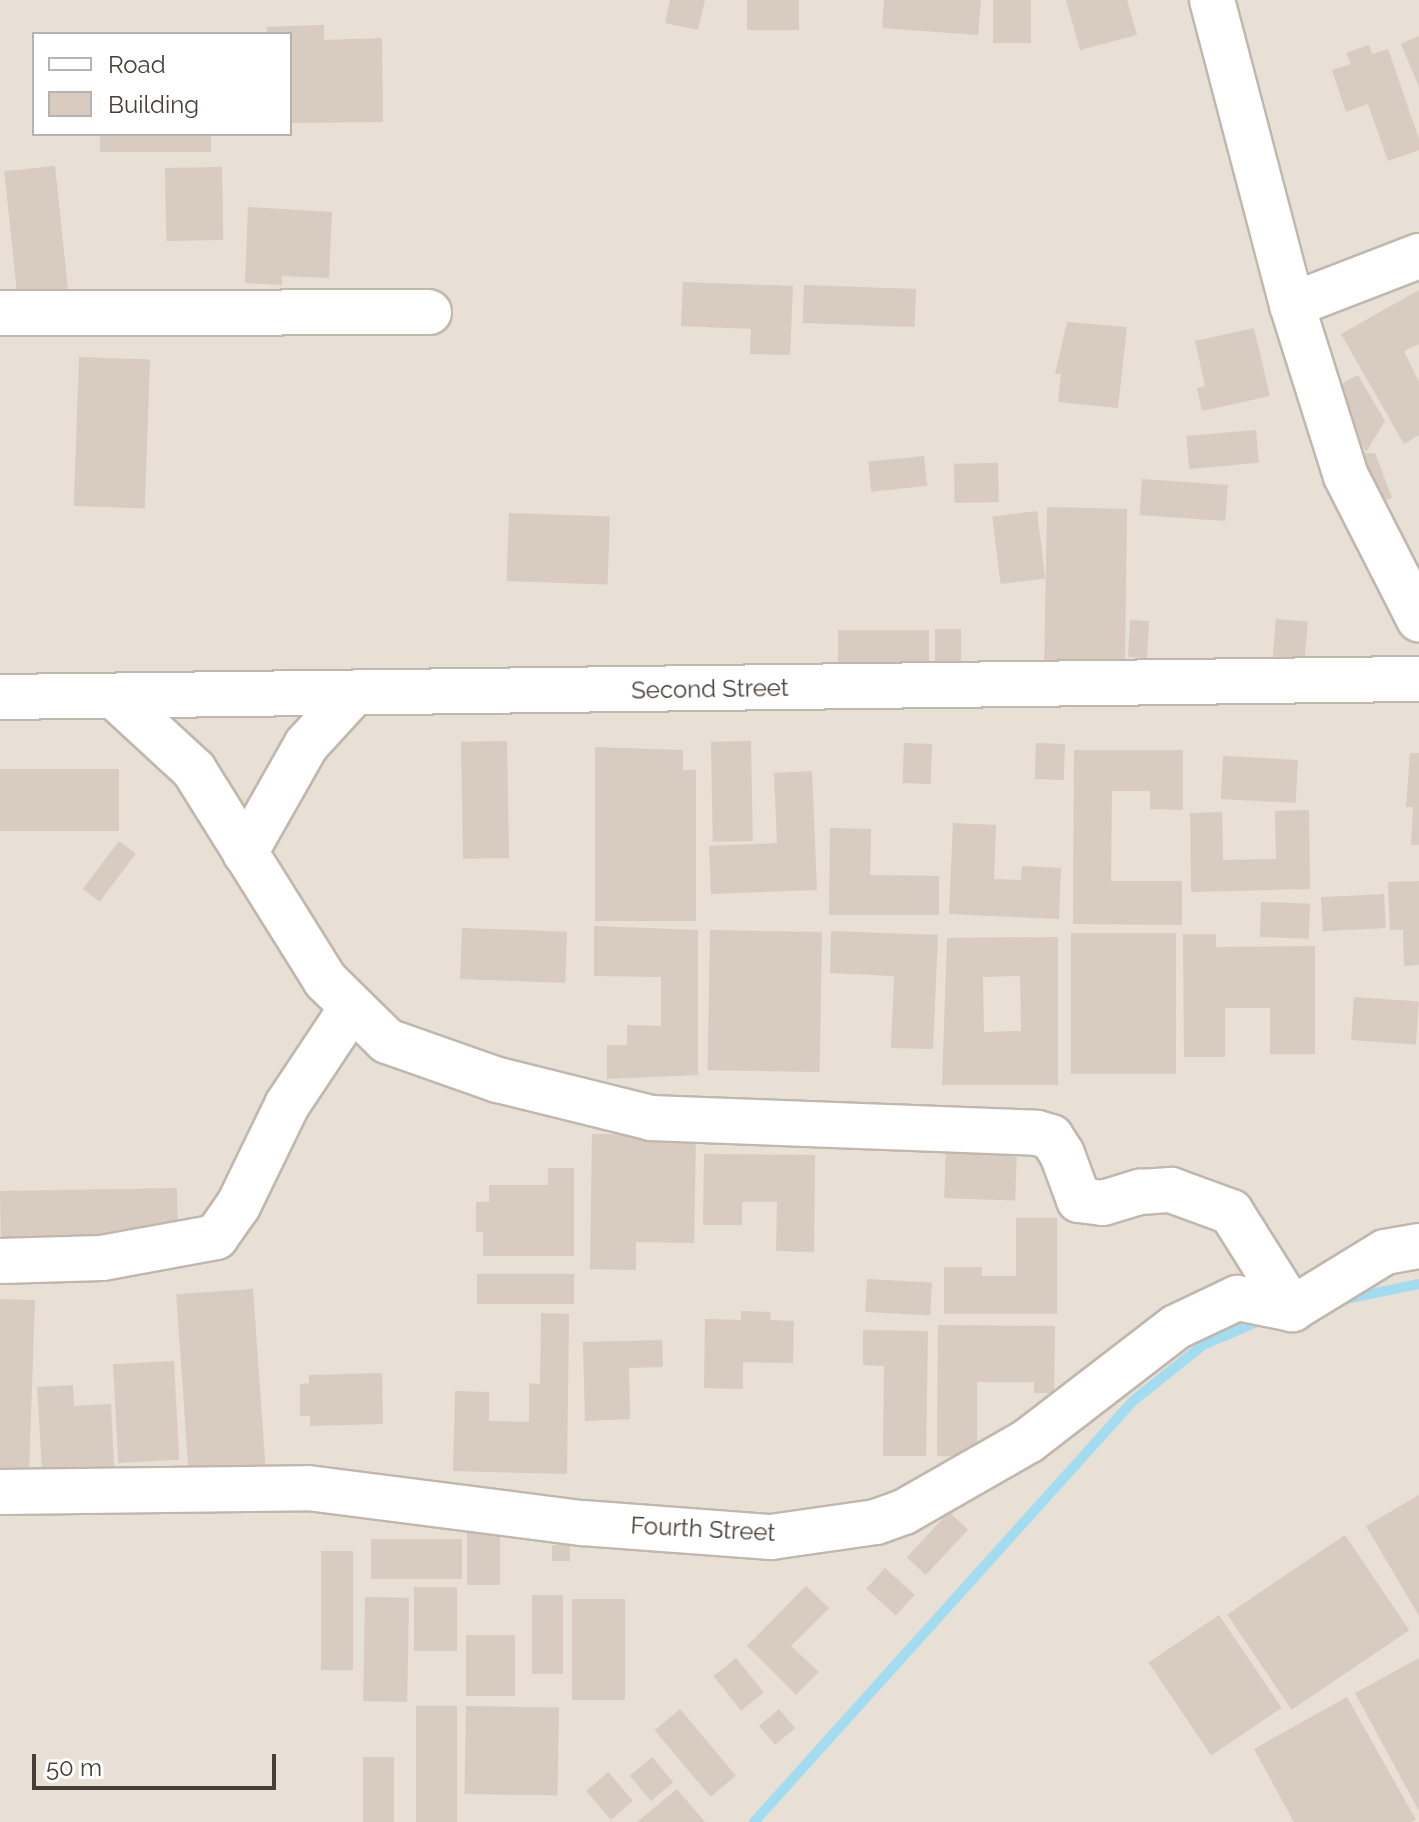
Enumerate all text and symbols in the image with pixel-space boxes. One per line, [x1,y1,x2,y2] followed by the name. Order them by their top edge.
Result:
[32,32,292,136] legend
[108,50,166,79] text: Road
[108,90,199,119] text: Building
[631,673,789,705] street label: Second Street
[630,1511,776,1547] street label: Fourth Street
[36,1738,280,1788] scale bar
[46,1753,102,1782] text: 50 m

